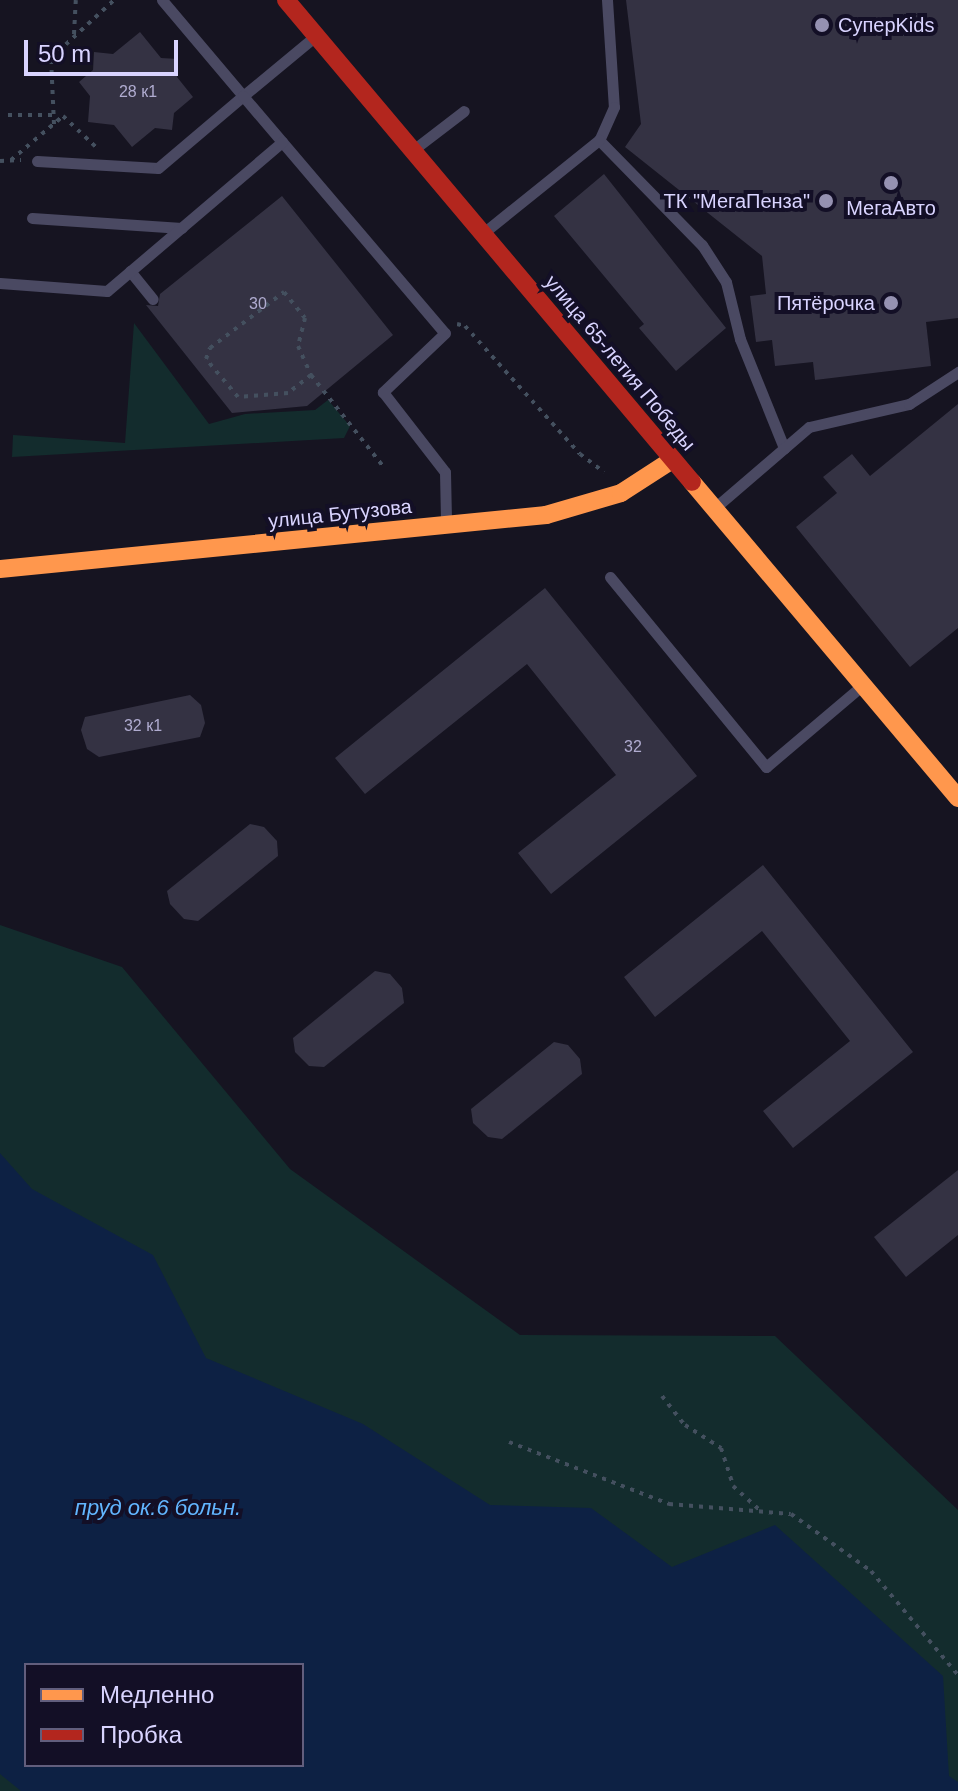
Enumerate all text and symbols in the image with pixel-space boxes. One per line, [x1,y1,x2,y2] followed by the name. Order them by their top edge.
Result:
[838,13,934,37] place label: СуперKids
[813,16,831,34] marker: СуперKids
[28,24,182,74] scale bar
[38,40,91,67] text: 50 m
[119,82,157,102] house number: 28 к1
[882,174,900,192] marker: МегаАвто
[664,189,810,213] place label: ТК "МегаПенза"
[817,192,835,210] marker: ТК "МегаПенза"
[846,196,936,220] place label: МегаАвто
[540,270,700,456] street label: улица 65-летия Победы
[777,291,875,315] place label: Пятёрочка
[249,294,267,314] house number: 30
[882,294,900,312] marker: Пятёрочка
[267,495,413,533] street label: улица Бутузова
[124,716,162,736] house number: 32 к1
[624,737,642,757] house number: 32
[75,1495,241,1521] water label: пруд ок.6 больн.
[24,1663,304,1767] legend
[100,1681,214,1708] text: Медленно
[100,1721,182,1748] text: Пробка

